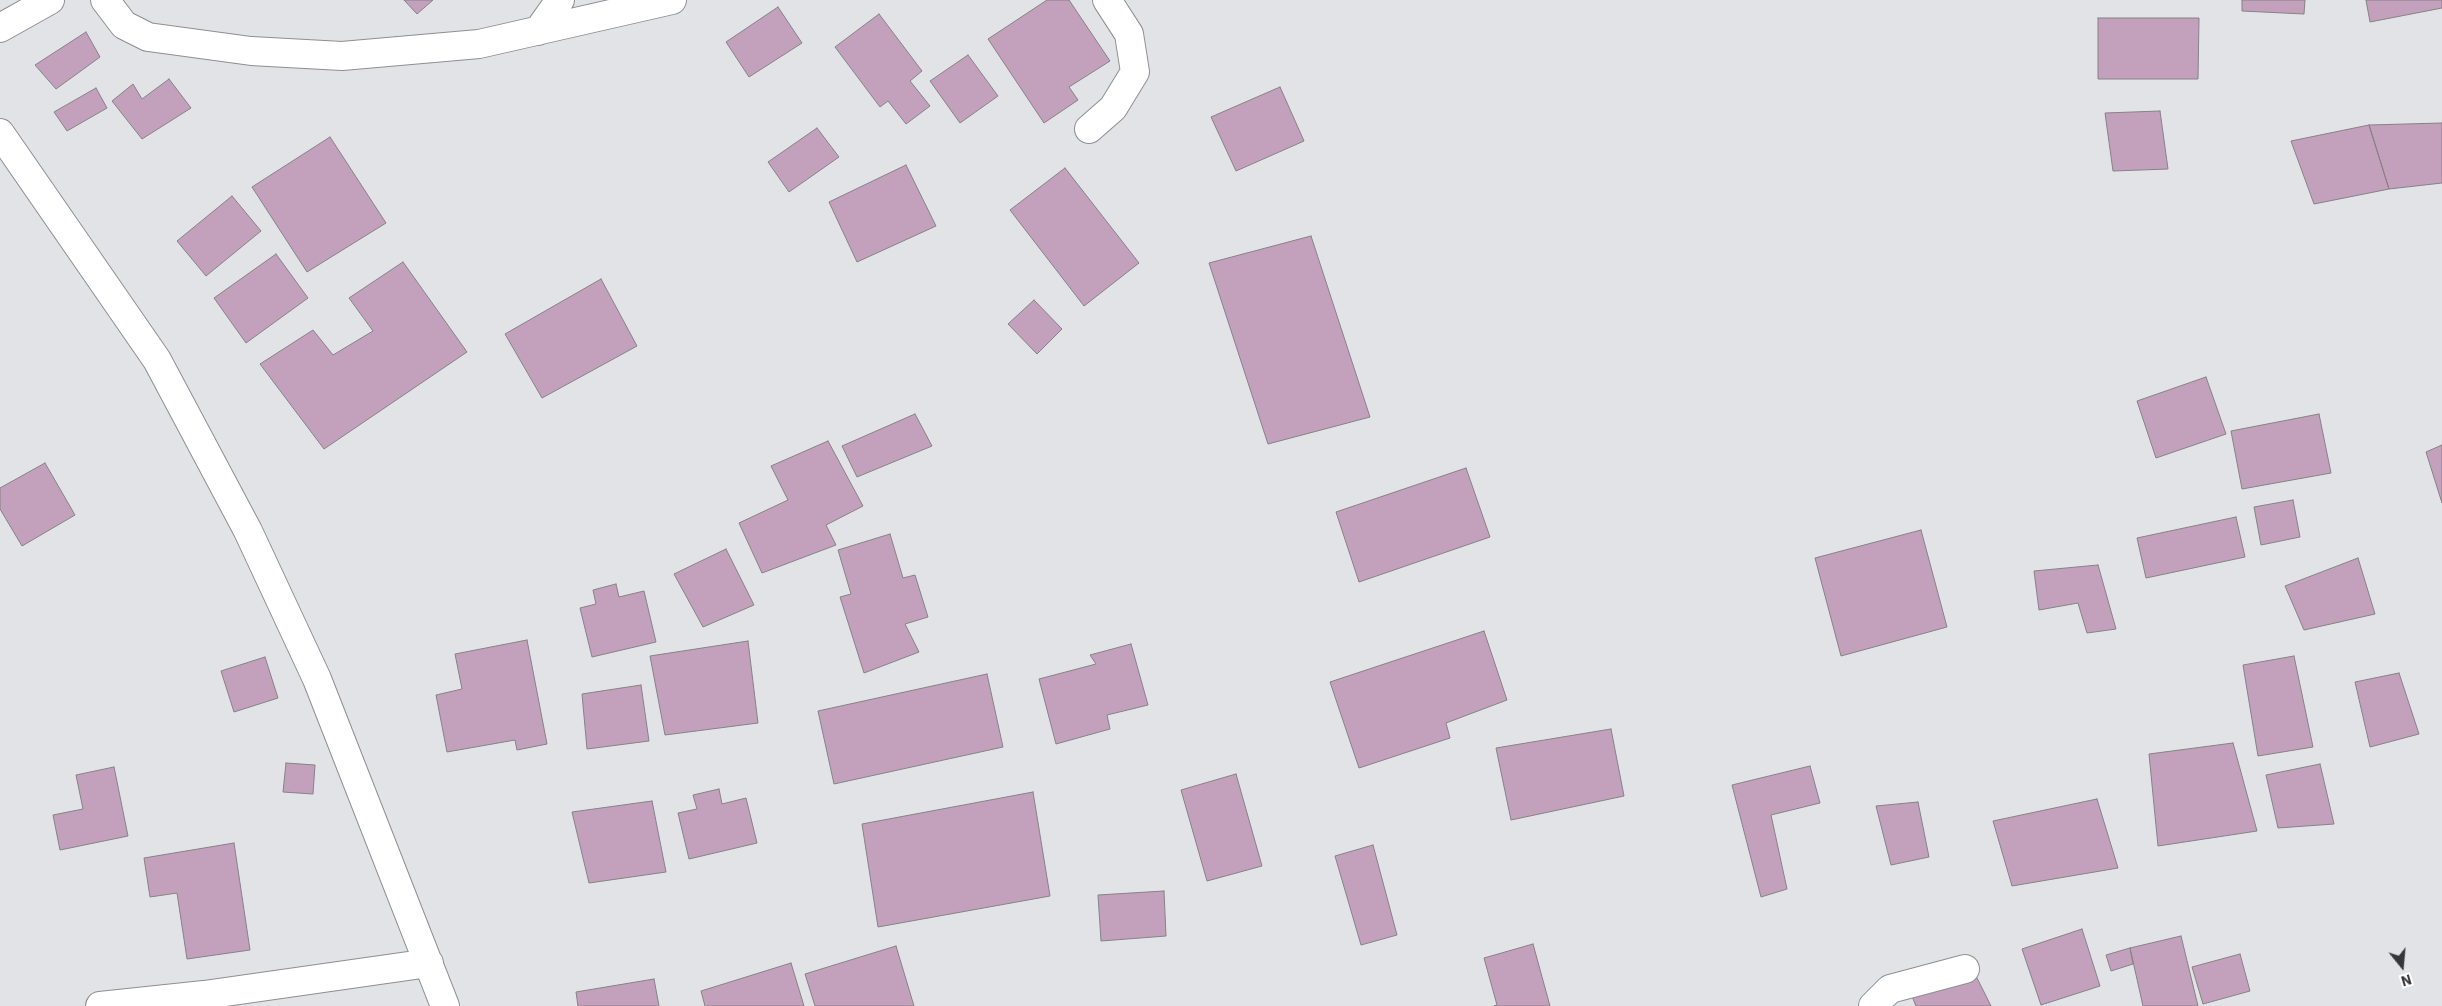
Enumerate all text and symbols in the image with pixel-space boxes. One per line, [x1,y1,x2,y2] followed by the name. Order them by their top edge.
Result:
[2377,941,2427,991] north arrow
[2399,970,2414,990] text: N

